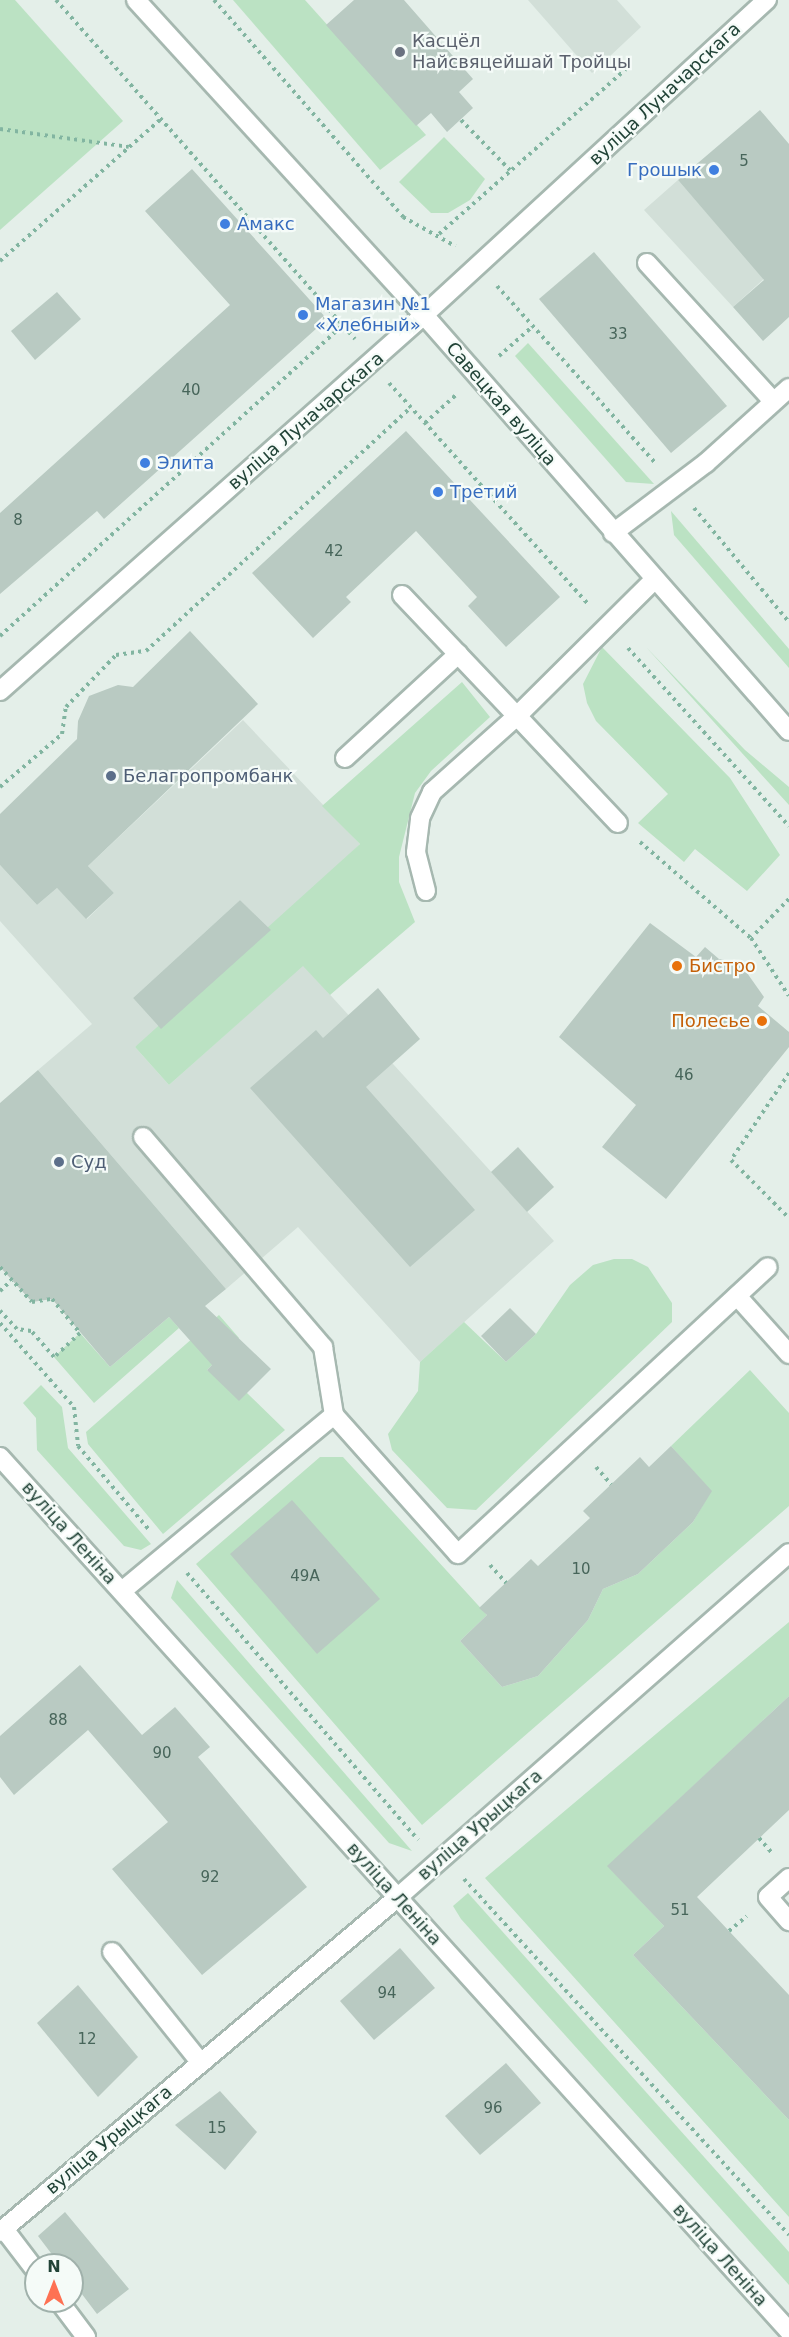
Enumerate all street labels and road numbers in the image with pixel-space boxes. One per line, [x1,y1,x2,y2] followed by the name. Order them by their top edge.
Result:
[585,18,745,170] street label: вуліца Луначарскага
[441,338,561,470] street label: Савецкая вуліца
[224,348,388,494] street label: вуліца Луначарскага
[17,1477,121,1589] street label: вуліца Леніна
[413,1765,547,1885] street label: вуліца Урыцкага
[342,1838,446,1950] street label: вуліца Леніна
[42,2081,176,2199] street label: вуліца Урыцкага
[668,2199,772,2311] street label: вуліца Леніна

